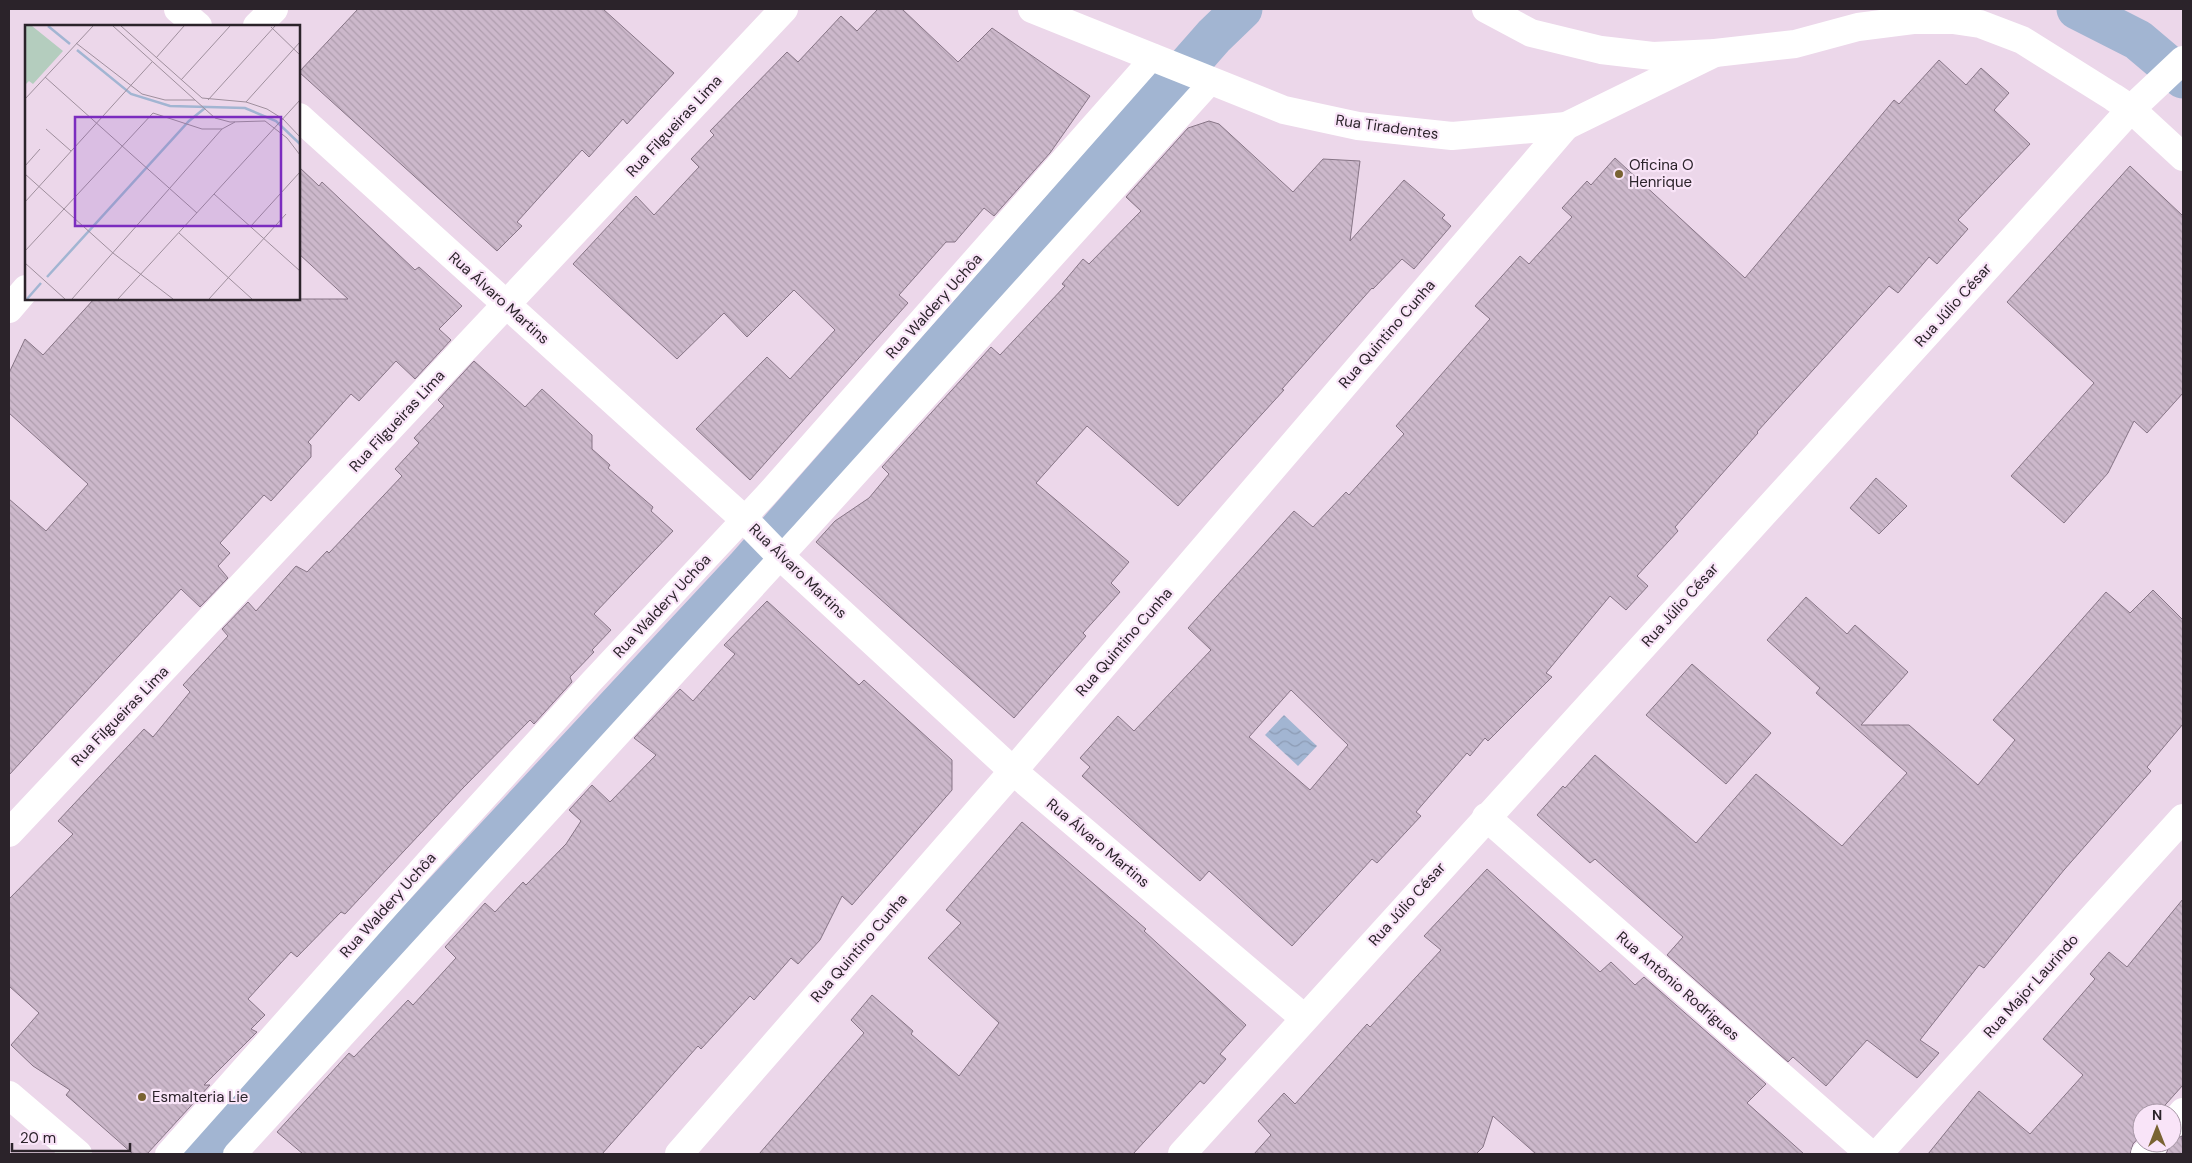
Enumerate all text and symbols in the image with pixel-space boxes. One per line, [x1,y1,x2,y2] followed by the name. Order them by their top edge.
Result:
[25,25,300,300] inset map
[622,71,726,181] street label: Rua Filgueiras Lima
[1334,110,1440,144] street label: Rua Tiradentes
[1629,155,1694,192] place label: Oficina O Henrique
[1613,168,1625,180] marker: Oficina O Henrique
[444,247,554,349] street label: Rua Álvaro Martins
[881,249,987,363] street label: Rua Waldery Uchôa
[1910,259,1996,351] street label: Rua Júlio César
[1334,275,1440,393] street label: Rua Quintino Cunha
[345,366,449,476] street label: Rua Filgueiras Lima
[745,519,851,623] street label: Rua Álvaro Martins
[609,550,715,662] street label: Rua Waldery Uchôa
[1637,559,1723,651] street label: Rua Júlio César
[1071,583,1177,701] street label: Rua Quintino Cunha
[67,662,173,770] street label: Rua Filgueiras Lima
[1042,794,1154,892] street label: Rua Álvaro Martins
[335,848,441,962] street label: Rua Waldery Uchôa
[1364,858,1450,950] street label: Rua Júlio César
[806,889,912,1007] street label: Rua Quintino Cunha
[1612,927,1744,1045] street label: Rua Antônio Rodrigues
[1979,930,2083,1042] street label: Rua Major Laurindo
[152,1087,248,1107] place label: Esmalteria Lie
[136,1091,148,1103] marker: Esmalteria Lie
[2132,1103,2182,1153] north arrow
[2152,1106,2162,1124] text: N
[12,1120,130,1152] scale bar
[20,1128,56,1148] text: 20 m

